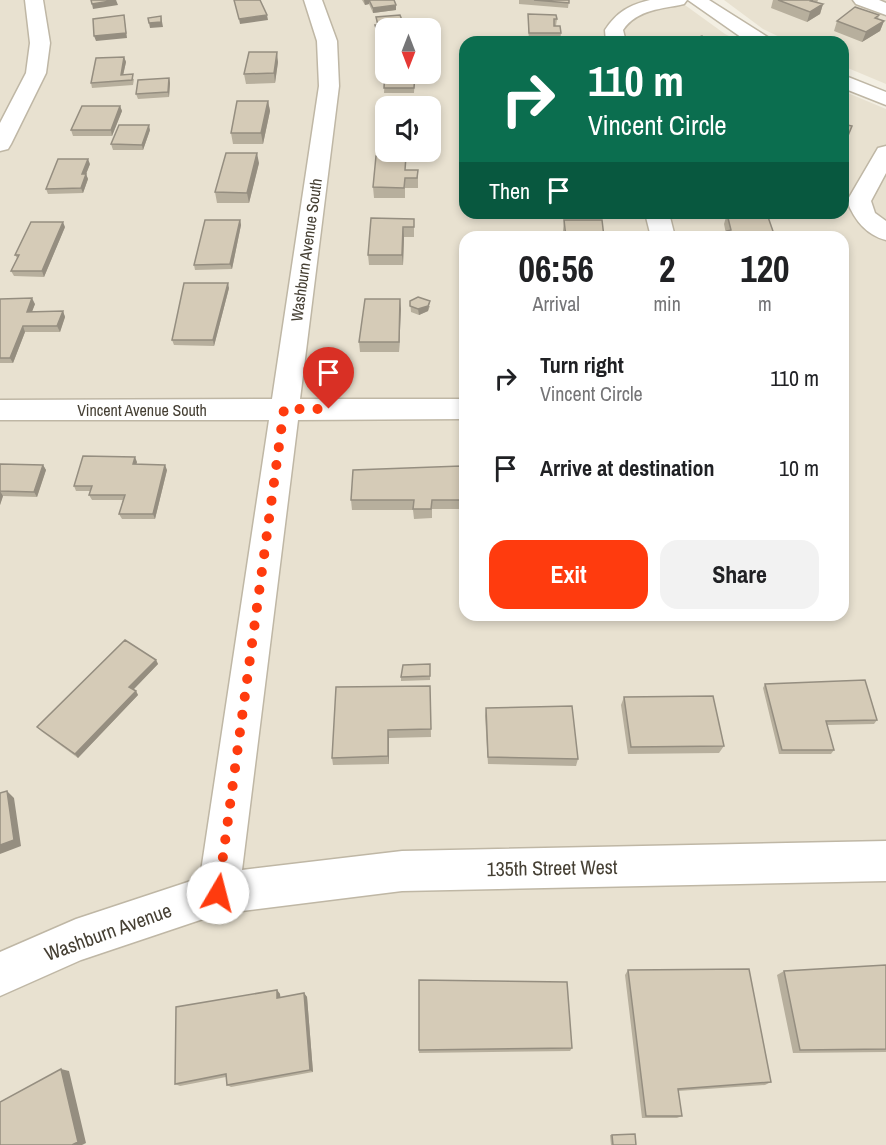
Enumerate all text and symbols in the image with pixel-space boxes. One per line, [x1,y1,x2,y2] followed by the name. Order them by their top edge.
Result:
[375,18,441,84] north arrow
[375,18,441,162] map controls
[588,53,684,109] text: 110 m
[489,60,567,138] icon: right
[375,96,441,162] button: sound
[588,107,727,143] text: Vincent Circle
[542,174,575,207] icon: arrive
[489,176,530,206] text: Then
[285,177,327,323] street label: Washburn Avenue South
[518,245,594,293] text: 06:56
[659,245,675,293] text: 2
[740,245,790,293] text: 120
[533,290,580,317] text: Arrival
[653,290,681,317] text: min
[758,290,772,317] text: m
[303,347,354,409] pin
[540,350,624,380] text: Turn right
[312,356,345,389] icon: arrive
[489,362,522,395] icon: right
[770,363,819,393] text: 110 m
[540,380,643,407] text: Vincent Circle
[77,399,207,421] street label: Vincent Avenue South
[489,452,522,485] icon: arrive
[540,453,714,483] text: Arrive at destination
[779,453,819,483] text: 10 m
[489,540,648,609] button: Exit
[660,540,819,609] button: Share
[486,853,618,882] street label: 135th Street West
[186,861,250,925] position arrow
[41,896,175,967] street label: Washburn Avenue

